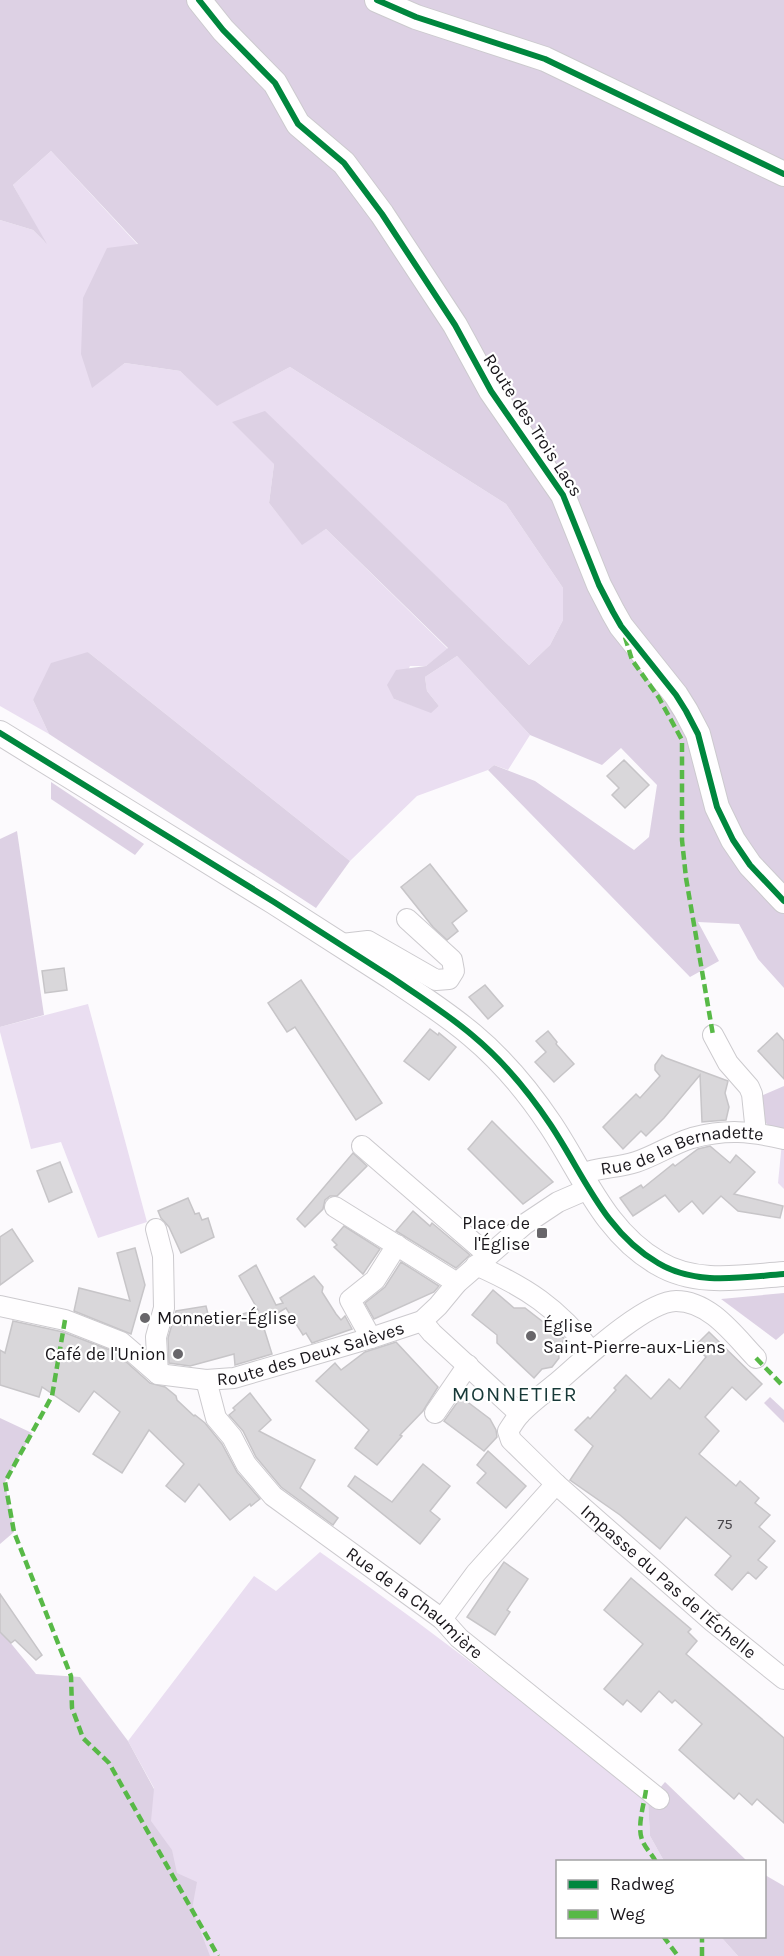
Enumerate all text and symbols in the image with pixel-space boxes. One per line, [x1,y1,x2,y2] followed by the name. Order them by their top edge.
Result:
[479,349,587,501] street label: Route des Trois Lacs
[599,1121,765,1180] street label: Rue de la Bernadette
[462,1212,530,1255] place label: Place de l'Église
[535,1226,549,1240] marker: Place de l'Église
[157,1306,297,1329] place label: Monnetier-Église
[138,1311,152,1325] marker: Monnetier-Église
[543,1314,726,1358] place label: Église Saint-Pierre-aux-Liens
[216,1317,407,1390] street label: Route des Deux Salèves
[524,1329,538,1343] marker: Église Saint-Pierre-aux-Liens
[45,1343,166,1365] place label: Café de l'Union
[171,1347,185,1361] marker: Café de l'Union
[452,1382,578,1406] district label: MONNETIER
[576,1500,761,1663] street label: Impasse du Pas de l'Échelle
[717,1515,733,1533] house number: 75
[342,1542,487,1664] street label: Rue de la Chaumière
[556,1860,766,1938] legend
[610,1873,674,1895] text: Radweg
[610,1903,645,1925] text: Weg

